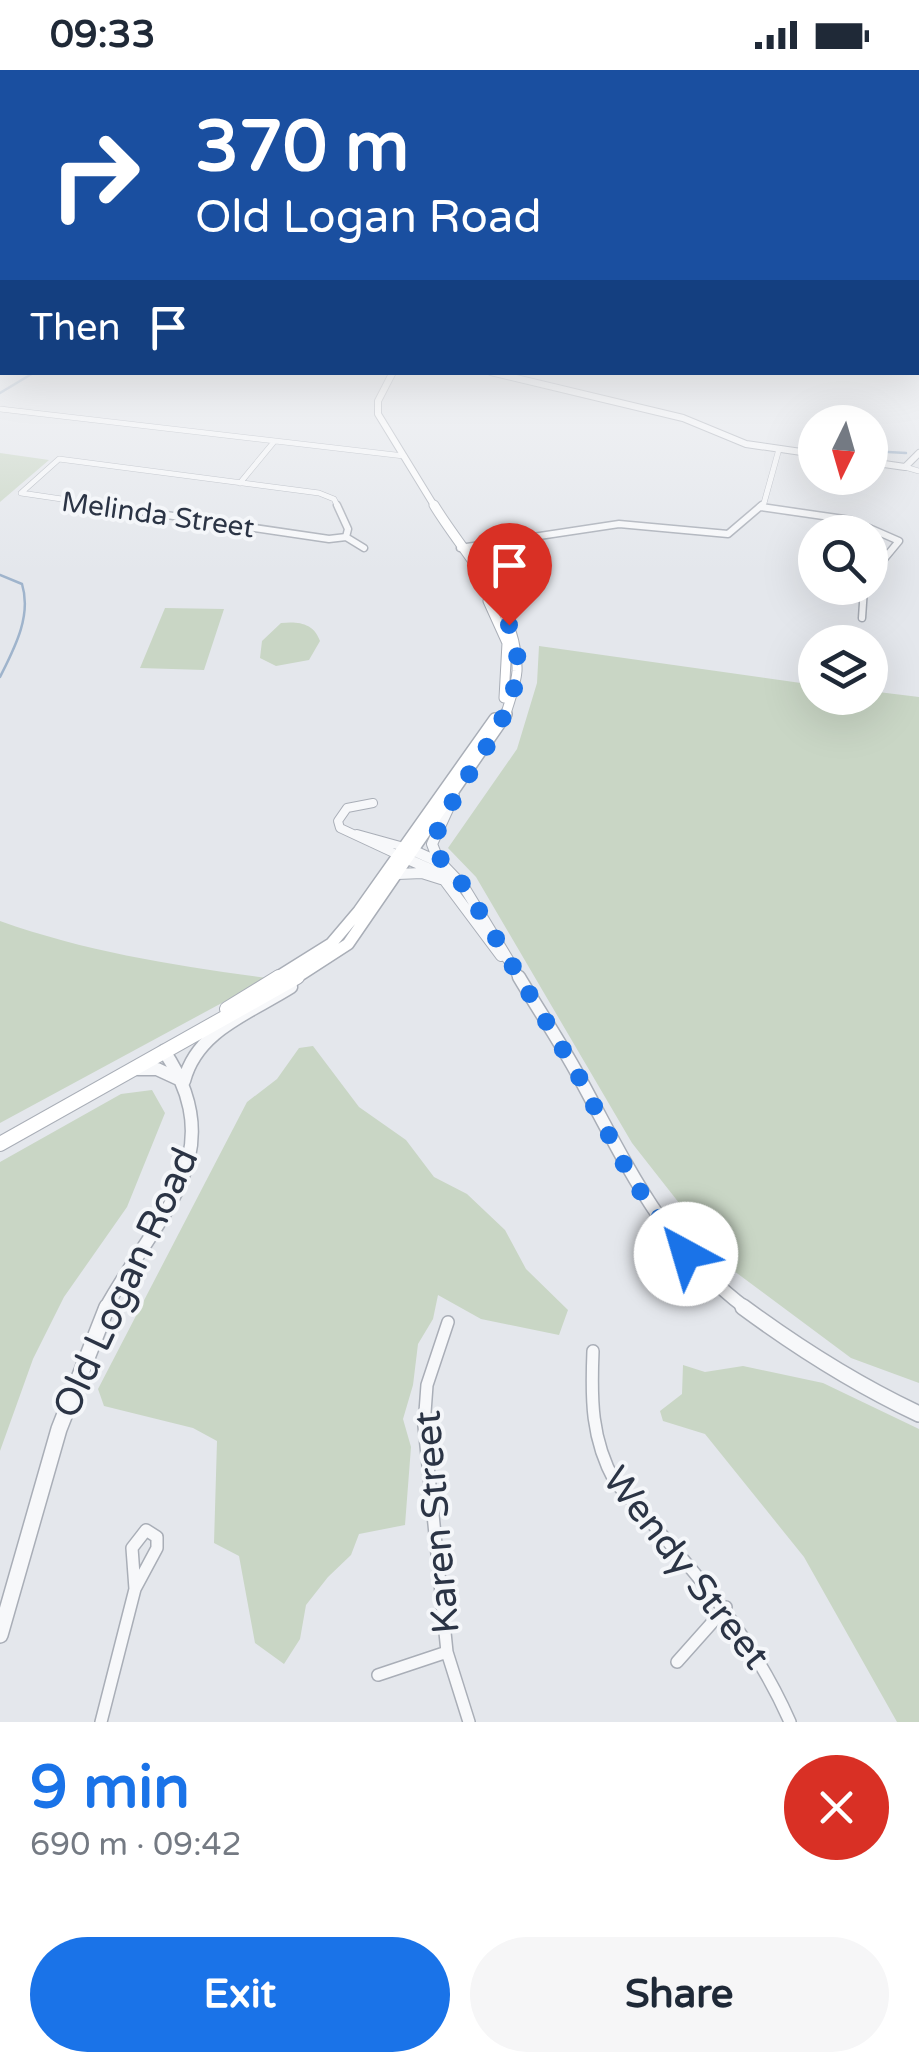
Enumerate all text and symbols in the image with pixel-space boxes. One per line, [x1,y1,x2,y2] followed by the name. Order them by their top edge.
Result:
[50,12,155,58] text: 09:33
[195,106,409,190] text: 370 m
[30,110,160,240] icon: right
[195,191,542,245] text: Old Logan Road
[141,300,196,355] icon: arrive
[30,305,121,351] text: Then
[798,405,888,495] north arrow
[798,405,888,715] map controls
[59,485,257,545] street label: Melinda Street
[798,515,888,605] button: search
[467,523,552,626] pin
[482,538,537,593] icon: arrive
[798,625,888,715] button: layers
[43,1141,209,1425] street label: Old Logan Road
[634,1202,738,1306] position arrow
[404,1408,470,1636] street label: Karen Street
[593,1458,779,1678] street label: Wendy Street
[30,1752,190,1824] text: 9 min
[784,1755,889,1860] button: close
[30,1826,242,1864] text: 690 m · 09:42
[30,1937,450,2052] button: Exit
[470,1937,889,2052] button: Share

